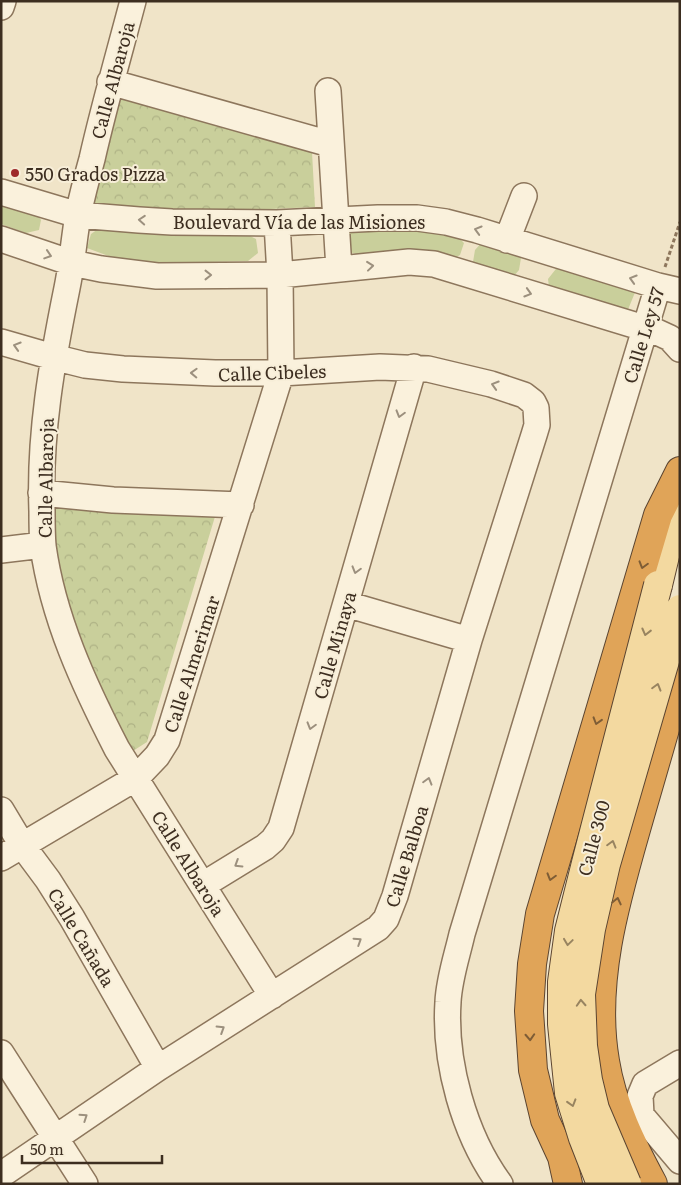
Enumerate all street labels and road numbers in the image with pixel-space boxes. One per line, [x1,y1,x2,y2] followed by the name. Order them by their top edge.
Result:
[83,18,141,142] street label: Calle Albaroja
[173,208,425,235] street label: Boulevard Vía de las Misiones
[616,283,670,387] street label: Calle Ley 57
[217,357,327,387] street label: Calle Cibeles
[30,417,60,538] street label: Calle Albaroja
[306,588,362,702] street label: Calle Minaya
[156,592,226,736] street label: Calle Almerimar
[570,797,616,879] street label: Calle 300
[378,801,434,910] street label: Calle Balboa
[146,805,233,922] street label: Calle Albaroja
[42,882,122,992] street label: Calle Cañada

